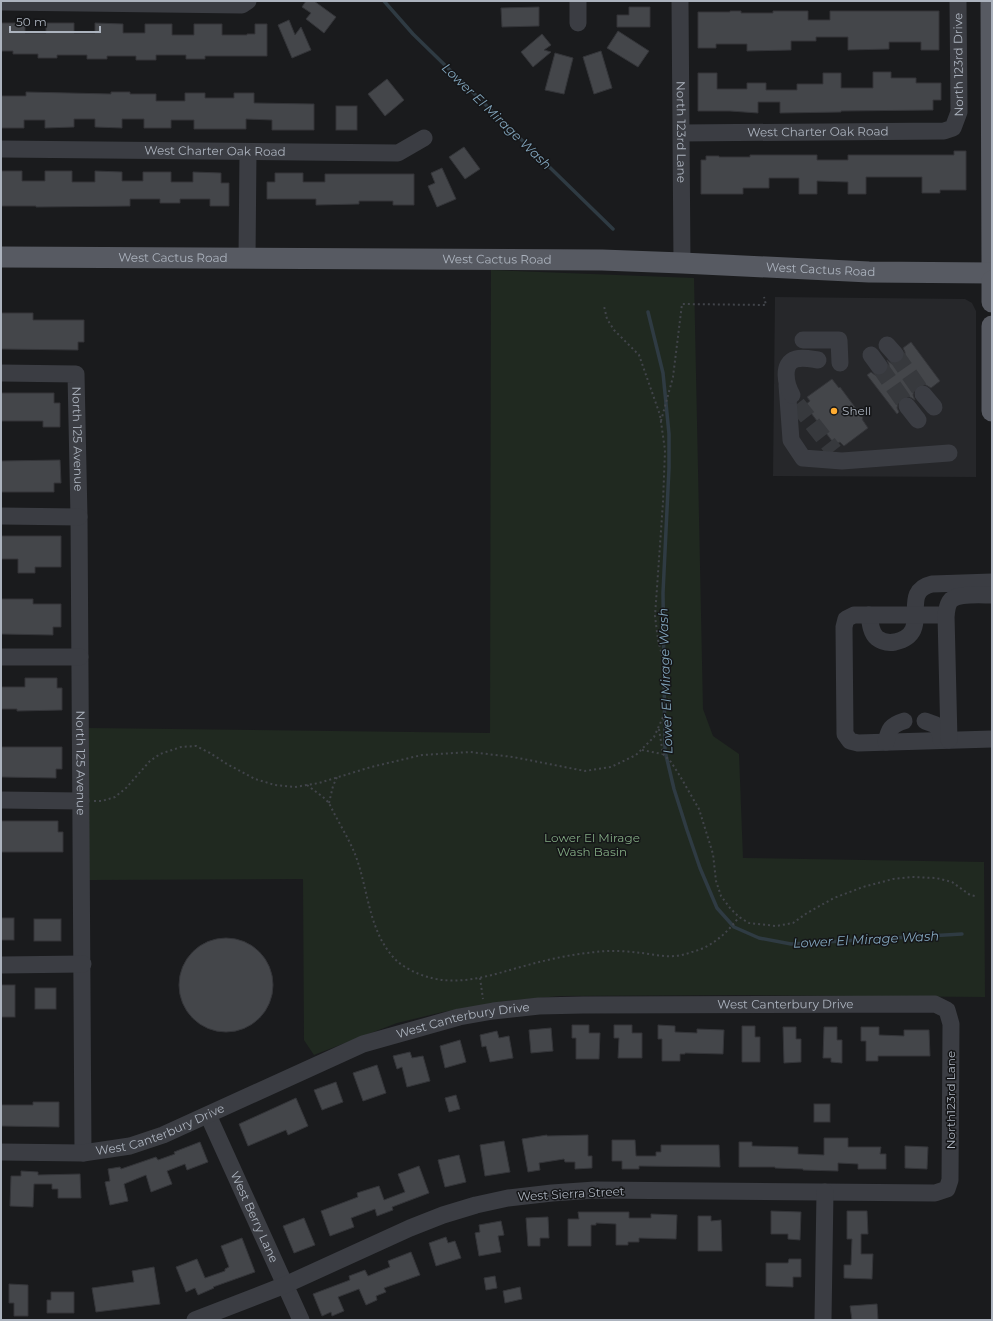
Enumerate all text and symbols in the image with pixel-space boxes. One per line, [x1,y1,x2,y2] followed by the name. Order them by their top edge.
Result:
[10,8,100,34] scale bar
[950,13,966,117] street label: North 123rd Drive
[16,14,47,29] text: 50 m
[439,59,555,173] water label: Lower El Mirage Wash
[674,81,689,183] street label: North 123rd Lane
[747,123,889,140] street label: West Charter Oak Road
[144,142,286,159] street label: West Charter Oak Road
[118,250,228,265] street label: West Cactus Road
[442,251,552,267] street label: West Cactus Road
[766,259,876,279] street label: West Cactus Road
[69,386,86,492] street label: North 125 Avenue
[842,403,871,418] place label: Shell
[829,406,839,416] marker: Shell
[654,608,676,754] water label: Lower El Mirage Wash
[73,710,89,815] street label: North 125 Avenue
[544,830,640,859] park label: Lower El Mirage Wash Basin
[793,927,939,951] water label: Lower El Mirage Wash
[717,996,854,1012] street label: West Canterbury Drive
[394,999,530,1041] street label: West Canterbury Drive
[943,1051,958,1149] street label: North123rd Lane
[95,1100,227,1158] street label: West Canterbury Drive
[227,1169,282,1265] street label: West Berry Lane
[517,1183,625,1204] street label: West Sierra Street

